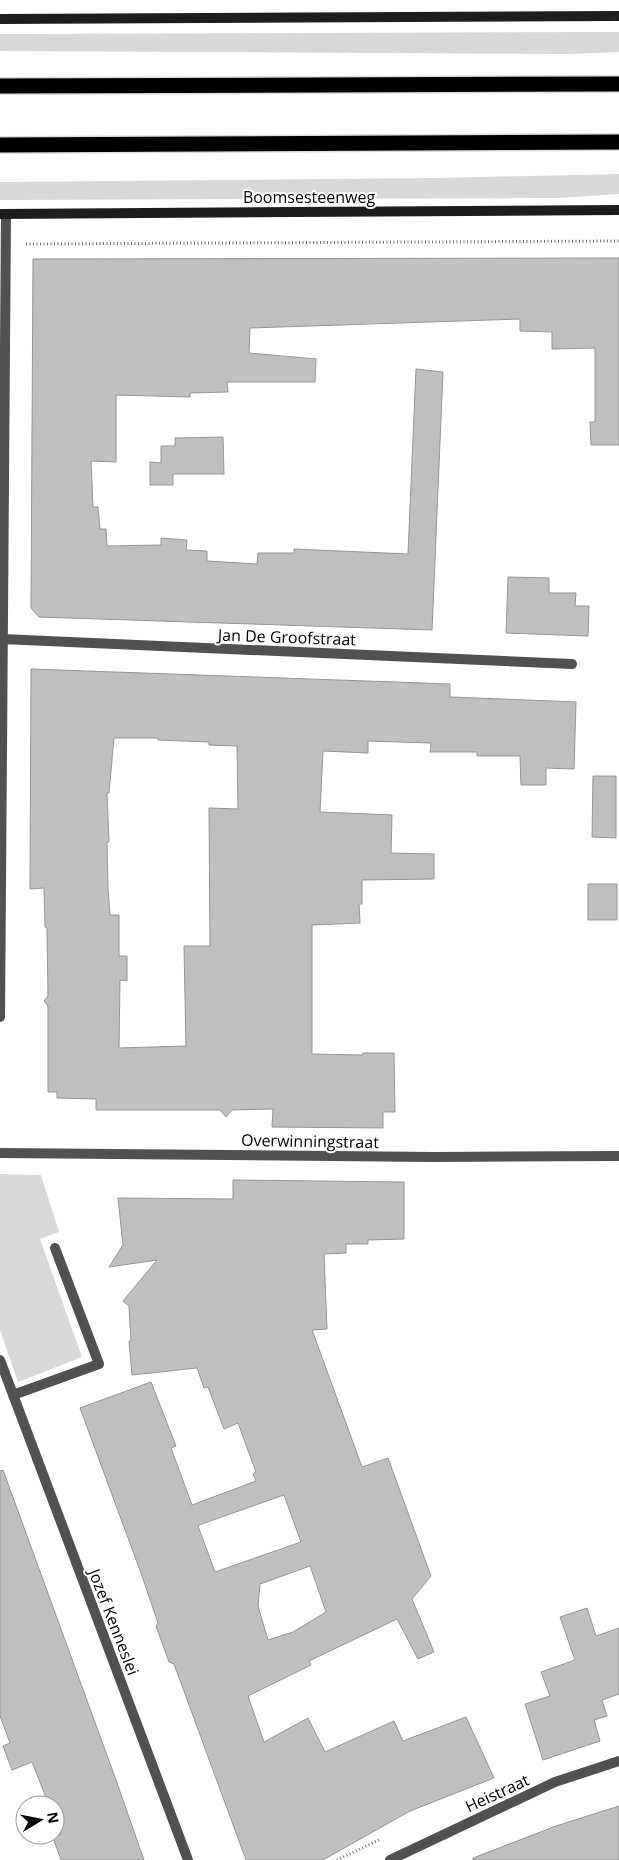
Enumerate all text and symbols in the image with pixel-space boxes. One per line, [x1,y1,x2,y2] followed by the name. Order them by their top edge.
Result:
[243,186,375,208] street label: Boomsesteenweg
[216,624,357,650] street label: Jan De Groofstraat
[241,1129,379,1153] street label: Overwinningstraat
[83,1564,144,1678] street label: Jozef Kenneslei
[461,1768,533,1817] street label: Heistraat
[15,1795,65,1845] north arrow
[43,1810,64,1825] text: N

